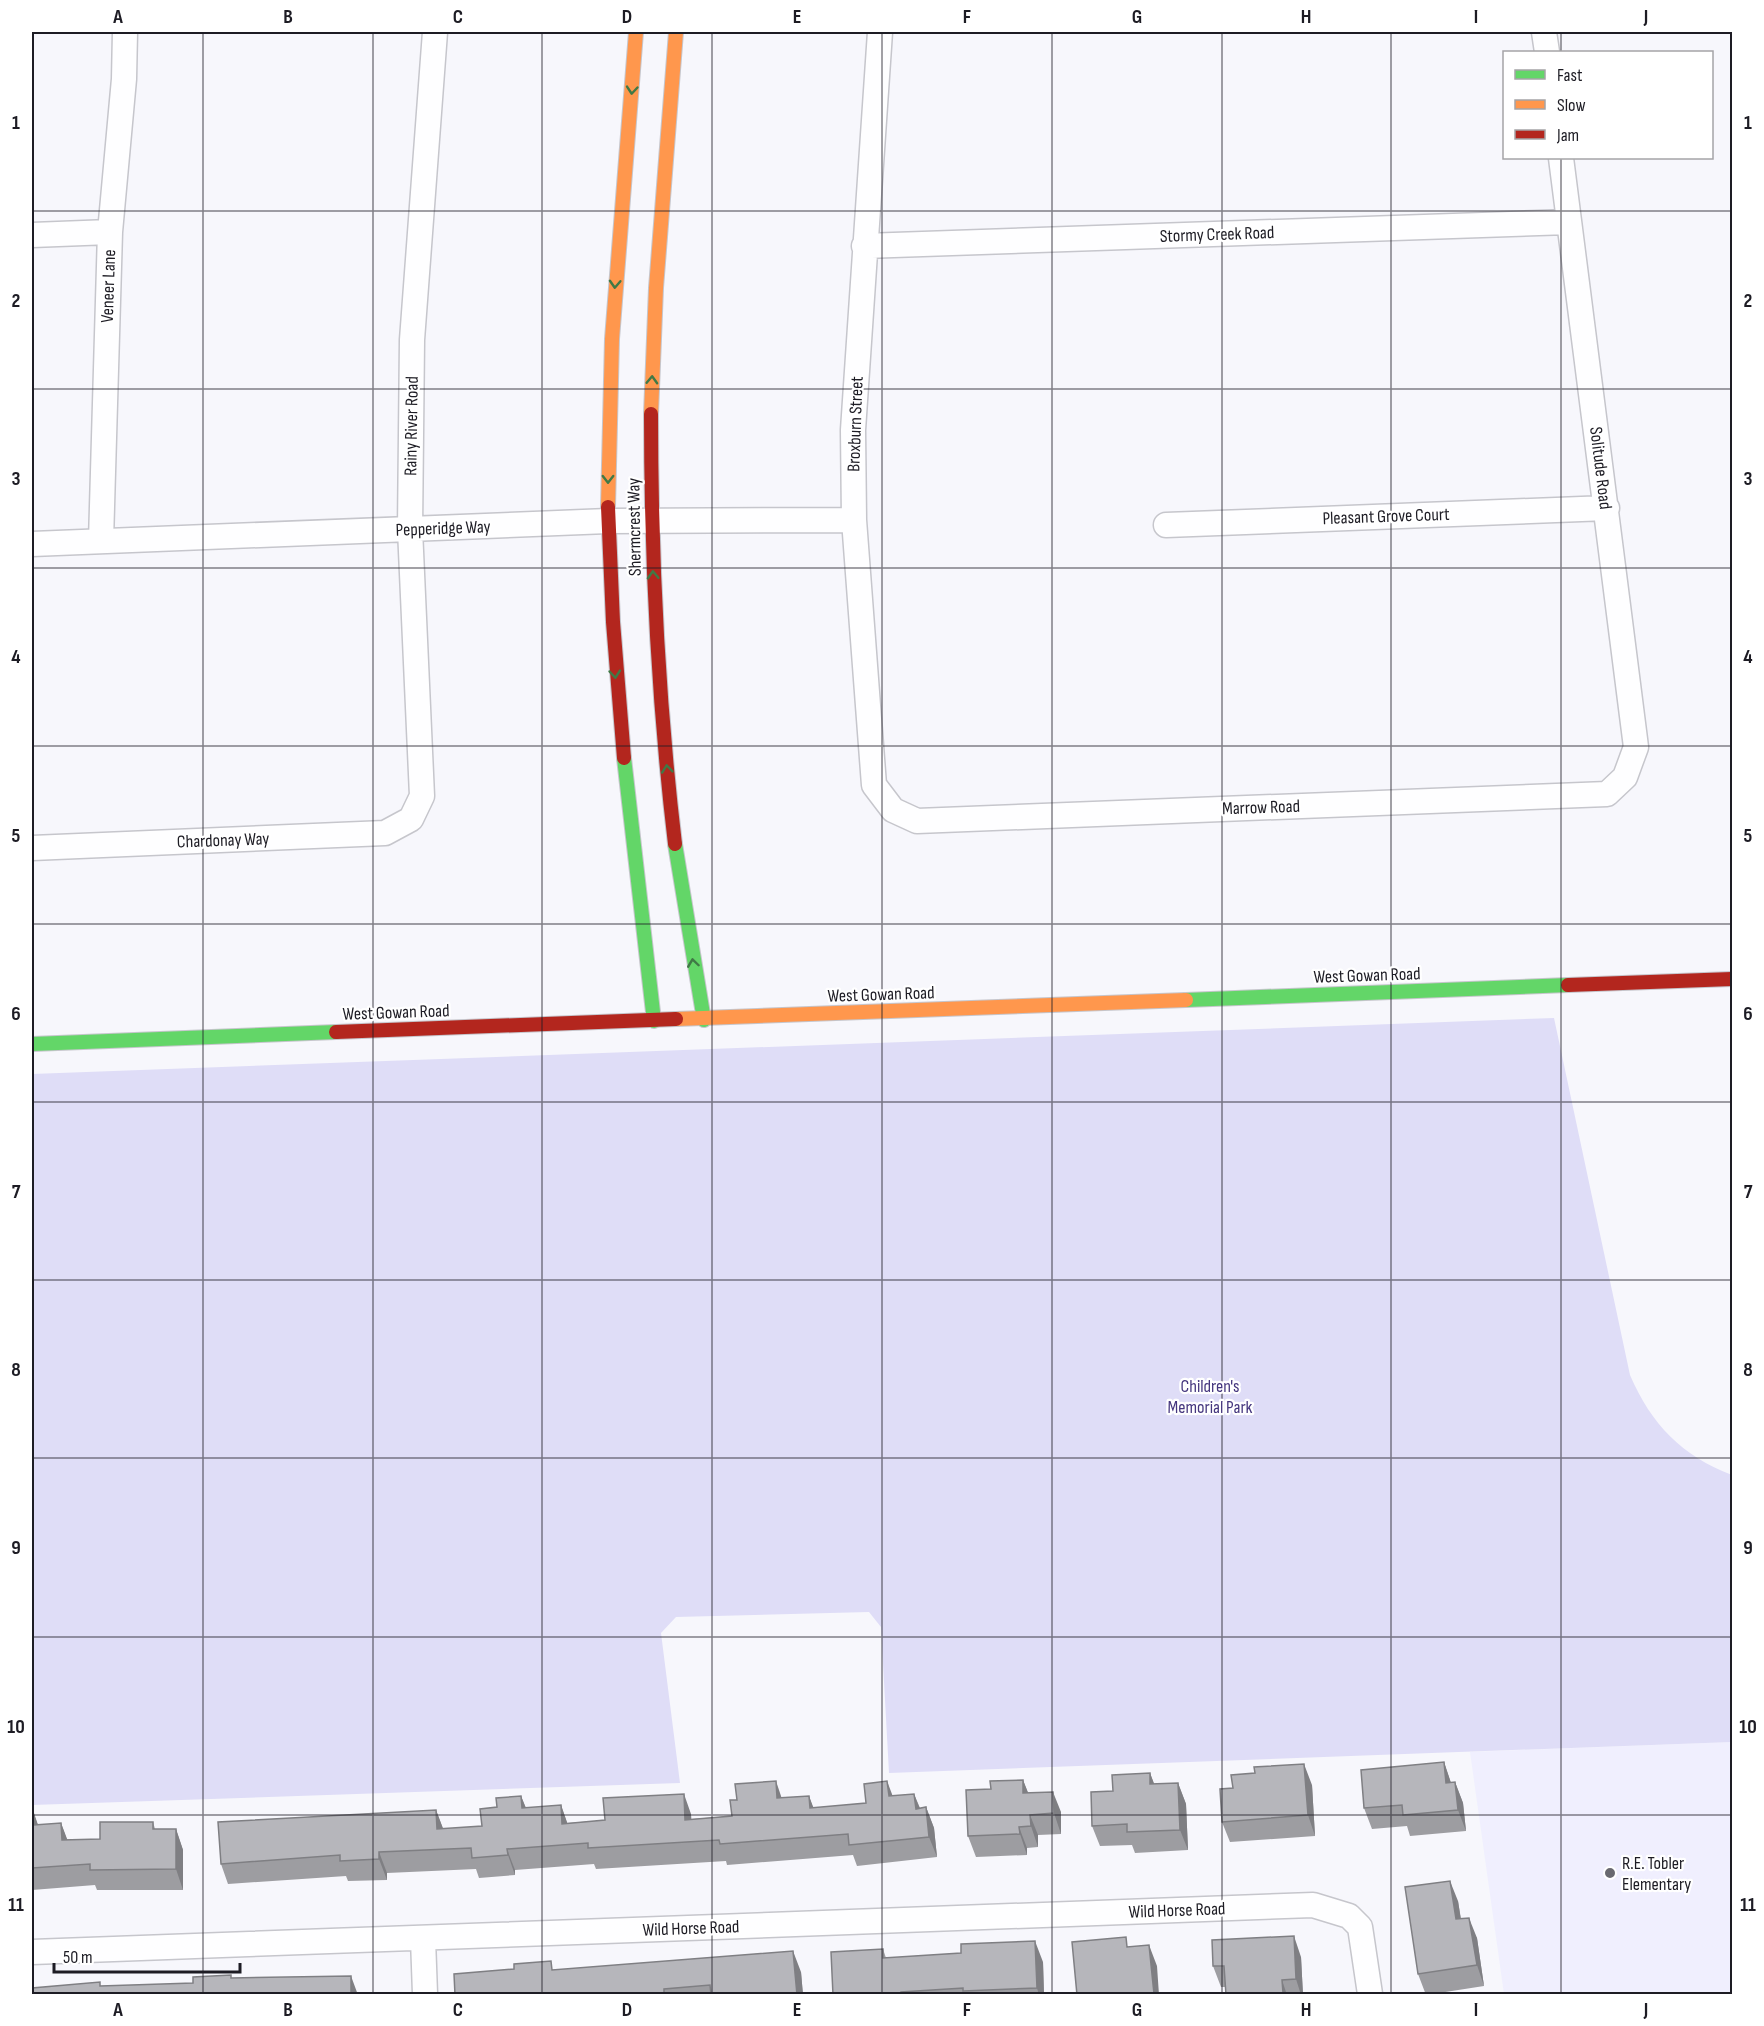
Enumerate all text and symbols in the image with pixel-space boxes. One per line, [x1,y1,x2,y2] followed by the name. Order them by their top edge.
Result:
[112,5,123,29] text: A
[283,5,293,29] text: B
[453,5,463,29] text: C
[622,5,632,29] text: D
[793,5,801,29] text: E
[963,5,971,29] text: F
[1132,5,1142,29] text: G
[1301,5,1311,29] text: H
[1474,5,1478,29] text: I
[1643,5,1648,29] text: J
[1503,51,1713,159] legend
[1557,65,1583,86] text: Fast
[626,85,639,94] one-way arrow
[1557,95,1586,116] text: Slow
[12,111,20,135] text: 1
[1744,111,1752,135] text: 1
[1556,125,1579,146] text: Jam
[1159,222,1275,247] street label: Stormy Creek Road
[97,249,120,323] street label: Veneer Lane
[609,280,622,289] one-way arrow
[12,289,20,313] text: 2
[1744,289,1752,313] text: 2
[646,375,658,384] one-way arrow
[843,375,868,472] street label: Broxburn Street
[400,376,423,476] street label: Rainy River Road
[1585,426,1616,510] street label: Solitude Road
[12,467,21,491] text: 3
[1744,467,1753,491] text: 3
[602,474,614,483] one-way arrow
[623,478,646,576] street label: Shermcrest Way
[1322,504,1450,529] street label: Pleasant Grove Court
[395,516,491,541] street label: Pepperidge Way
[646,570,659,579] one-way arrow
[11,645,21,669] text: 4
[1743,645,1753,669] text: 4
[608,669,621,678] one-way arrow
[661,765,674,774] one-way arrow
[1222,796,1300,819] street label: Marrow Road
[12,824,21,848] text: 5
[1744,824,1753,848] text: 5
[176,828,270,853] street label: Chardonay Way
[687,958,699,967] one-way arrow
[1313,963,1421,988] street label: West Gowan Road
[827,982,935,1007] street label: West Gowan Road
[342,1000,450,1025] street label: West Gowan Road
[11,1002,21,1026] text: 6
[1743,1002,1753,1026] text: 6
[12,1180,21,1204] text: 7
[1744,1180,1753,1204] text: 7
[11,1358,21,1382] text: 8
[1743,1358,1753,1382] text: 8
[1168,1376,1253,1418] park label: Children's Memorial Park
[11,1536,21,1560] text: 9
[1743,1536,1753,1560] text: 9
[7,1715,25,1739] text: 10
[1739,1715,1757,1739] text: 10
[1622,1853,1691,1895] place label: R.E. Tobler Elementary
[1603,1866,1617,1880] marker: R.E. Tobler Elementary
[8,1893,24,1917] text: 11
[1740,1893,1756,1917] text: 11
[1128,1898,1226,1923] street label: Wild Horse Road
[642,1916,740,1941] street label: Wild Horse Road
[54,1936,240,1974] scale bar
[63,1947,93,1968] text: 50 m
[112,1998,123,2022] text: A
[283,1998,293,2022] text: B
[453,1998,463,2022] text: C
[622,1998,632,2022] text: D
[793,1998,801,2022] text: E
[963,1998,971,2022] text: F
[1132,1998,1142,2022] text: G
[1301,1998,1311,2022] text: H
[1474,1998,1478,2022] text: I
[1643,1998,1648,2022] text: J

